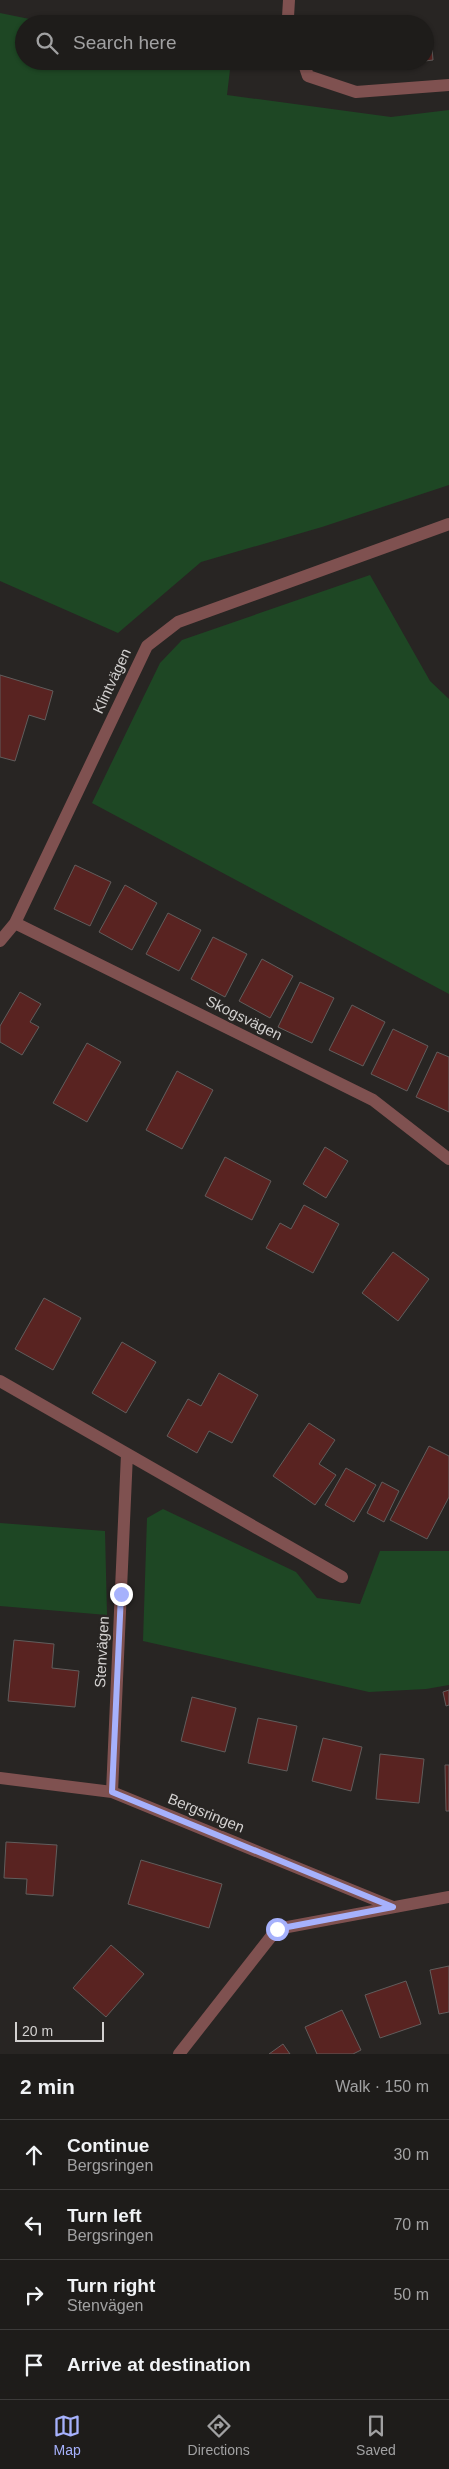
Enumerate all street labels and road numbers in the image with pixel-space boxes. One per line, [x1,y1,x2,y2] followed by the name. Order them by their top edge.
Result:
[89,645,134,716] street label: Klintvägen
[203,992,285,1043] street label: Skogsvägen
[91,1616,112,1688] street label: Stenvägen
[166,1790,247,1836] street label: Bergsringen

